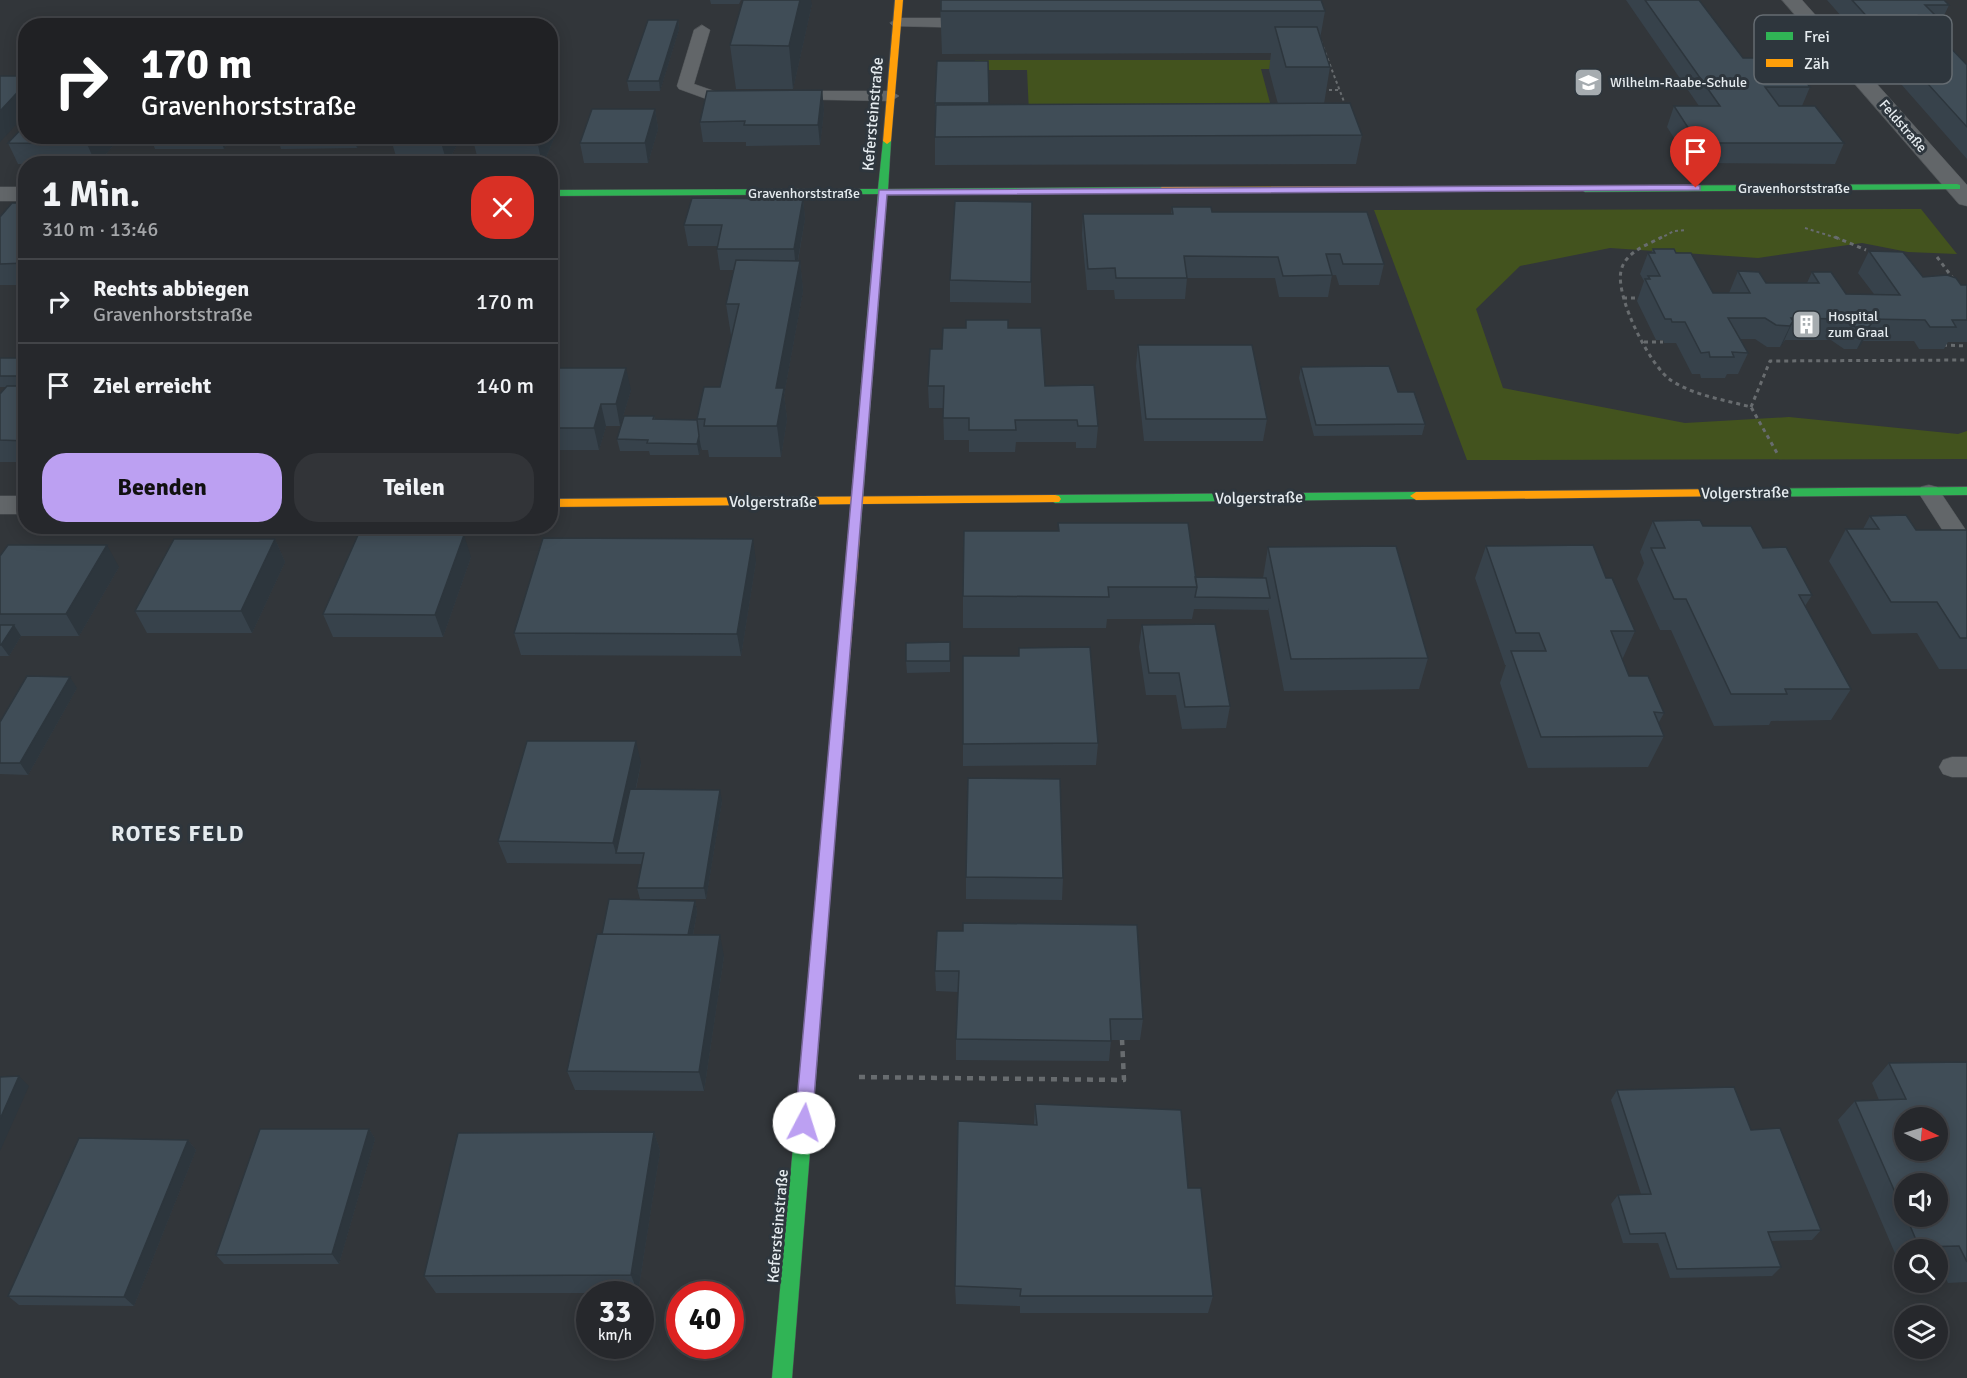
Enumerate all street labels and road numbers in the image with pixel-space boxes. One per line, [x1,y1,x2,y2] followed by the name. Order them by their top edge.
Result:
[858,56,888,172] street label: Kefersteinstraße
[1875,96,1931,156] street label: Feldstraße
[1738,180,1850,197] street label: Gravenhorststraße
[748,185,860,202] street label: Gravenhorststraße
[1701,482,1789,504] street label: Volgerstraße
[1215,487,1303,509] street label: Volgerstraße
[729,492,817,512] street label: Volgerstraße
[763,1168,793,1284] street label: Kefersteinstraße

